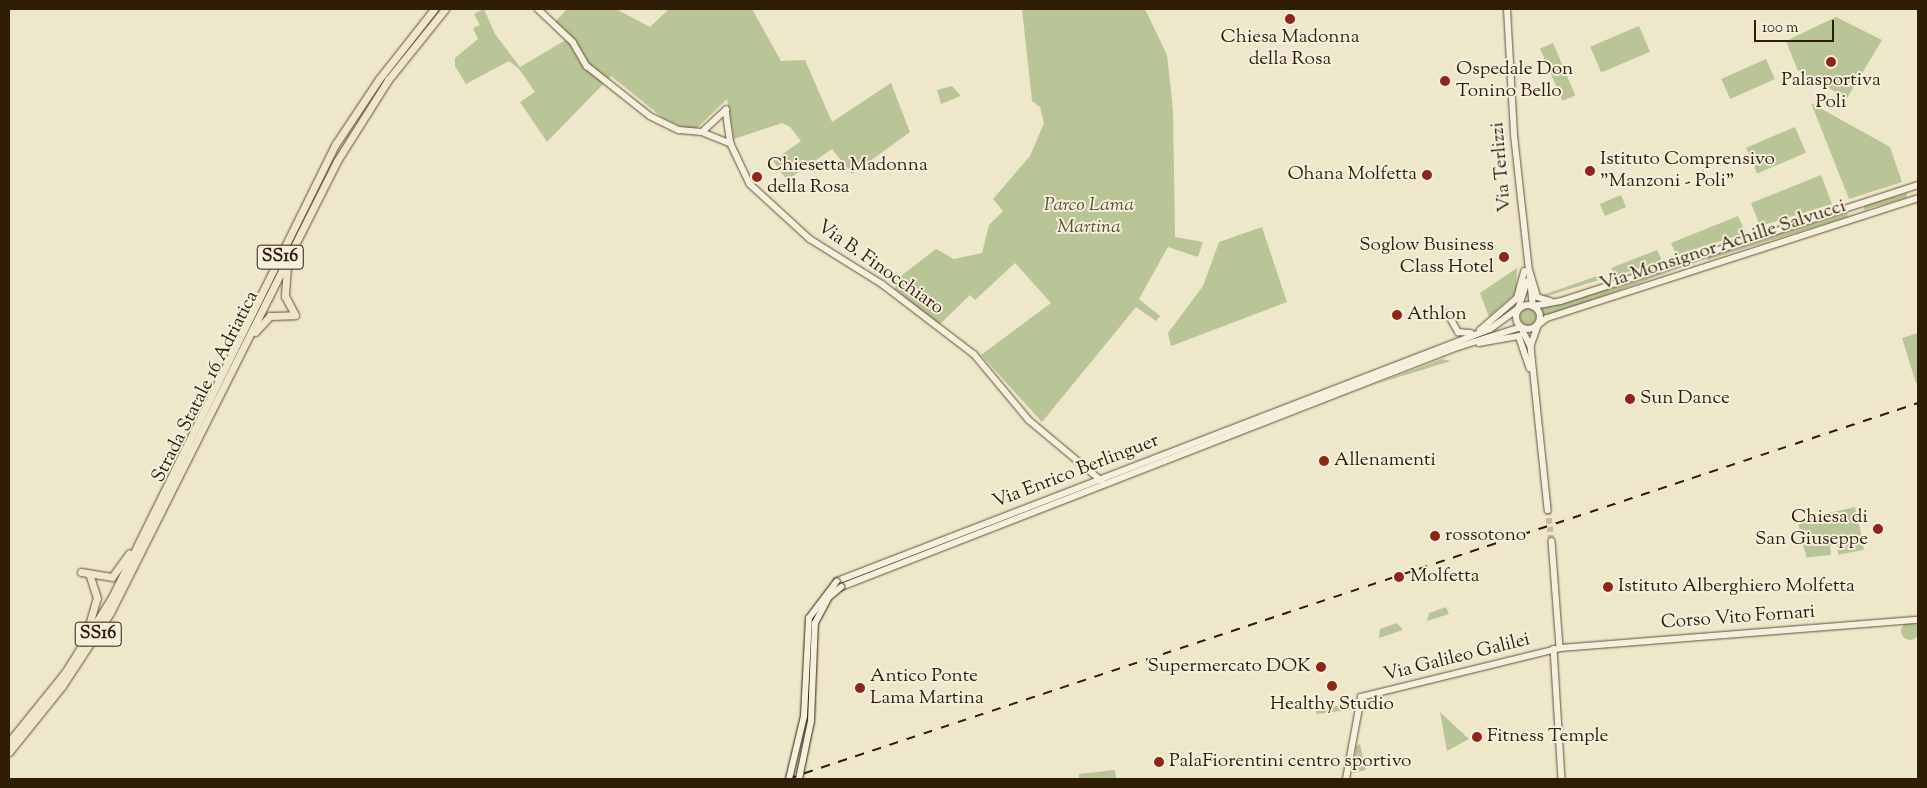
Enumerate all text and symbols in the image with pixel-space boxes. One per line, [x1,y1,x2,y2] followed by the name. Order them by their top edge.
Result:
[1757,10,1837,42] scale bar
[1284,13,1296,25] marker: Chiesa Madonna della Rosa
[1762,18,1798,39] text: 100 m
[1220,27,1360,71] place label: Chiesa Madonna della Rosa
[1825,56,1837,68] marker: Palasportiva Poli
[1456,59,1573,103] place label: Ospedale Don Tonino Bello
[1781,70,1881,114] place label: Palasportiva Poli
[1438,74,1452,88] marker: Ospedale Don Tonino Bello
[1487,121,1517,213] street label: Via Terlizzi
[1600,149,1775,193] place label: Istituto Comprensivo "Manzoni - Poli"
[767,155,928,199] place label: Chiesetta Madonna della Rosa
[1287,164,1417,186] place label: Ohana Molfetta
[1584,165,1596,177] marker: Istituto Comprensivo "Manzoni - Poli"
[1421,169,1433,181] marker: Ohana Molfetta
[751,171,763,183] marker: Chiesetta Madonna della Rosa
[1044,195,1134,239] park label: Parco Lama Martina
[1597,195,1849,297] street label: Via Monsignor Achille Salvucci
[812,216,948,320] street label: Via B. Finocchiaro
[1359,235,1494,279] place label: Soglow Business Class Hotel
[256,242,304,272] road number: SS16
[1498,251,1510,263] marker: Soglow Business Class Hotel
[148,287,264,487] street label: Strada Statale 16 Adriatica
[1407,304,1467,326] place label: Athlon
[1391,309,1403,321] marker: Athlon
[1640,388,1730,410] place label: Sun Dance
[1624,393,1636,405] marker: Sun Dance
[990,430,1162,514] street label: Via Enrico Berlinguer
[1334,450,1436,472] place label: Allenamenti
[1318,455,1330,467] marker: Allenamenti
[1755,507,1868,551] place label: Chiesa di San Giuseppe
[1872,523,1884,535] marker: Chiesa di San Giuseppe
[1445,525,1526,547] place label: rossotono
[1429,530,1441,542] marker: rossotono
[1410,566,1479,588] place label: Molfetta
[1392,570,1406,584] marker: Molfetta
[1618,576,1855,598] place label: Istituto Alberghiero Molfetta
[1602,581,1614,593] marker: Istituto Alberghiero Molfetta
[1660,601,1816,635] street label: Corso Vito Fornari
[74,618,122,650] road number: SS16
[1381,629,1533,687] street label: Via Galileo Galilei
[1148,656,1311,678] place label: Supermercato DOK
[1315,661,1327,673] marker: Supermercato DOK
[870,666,984,710] place label: Antico Ponte Lama Martina
[1326,680,1338,692] marker: Healthy Studio
[854,682,866,694] marker: Antico Ponte Lama Martina
[1270,694,1394,716] place label: Healthy Studio
[1487,726,1608,748] place label: Fitness Temple
[1471,731,1483,743] marker: Fitness Temple
[1169,751,1411,773] place label: PalaFiorentini centro sportivo
[1153,756,1165,768] marker: PalaFiorentini centro sportivo

